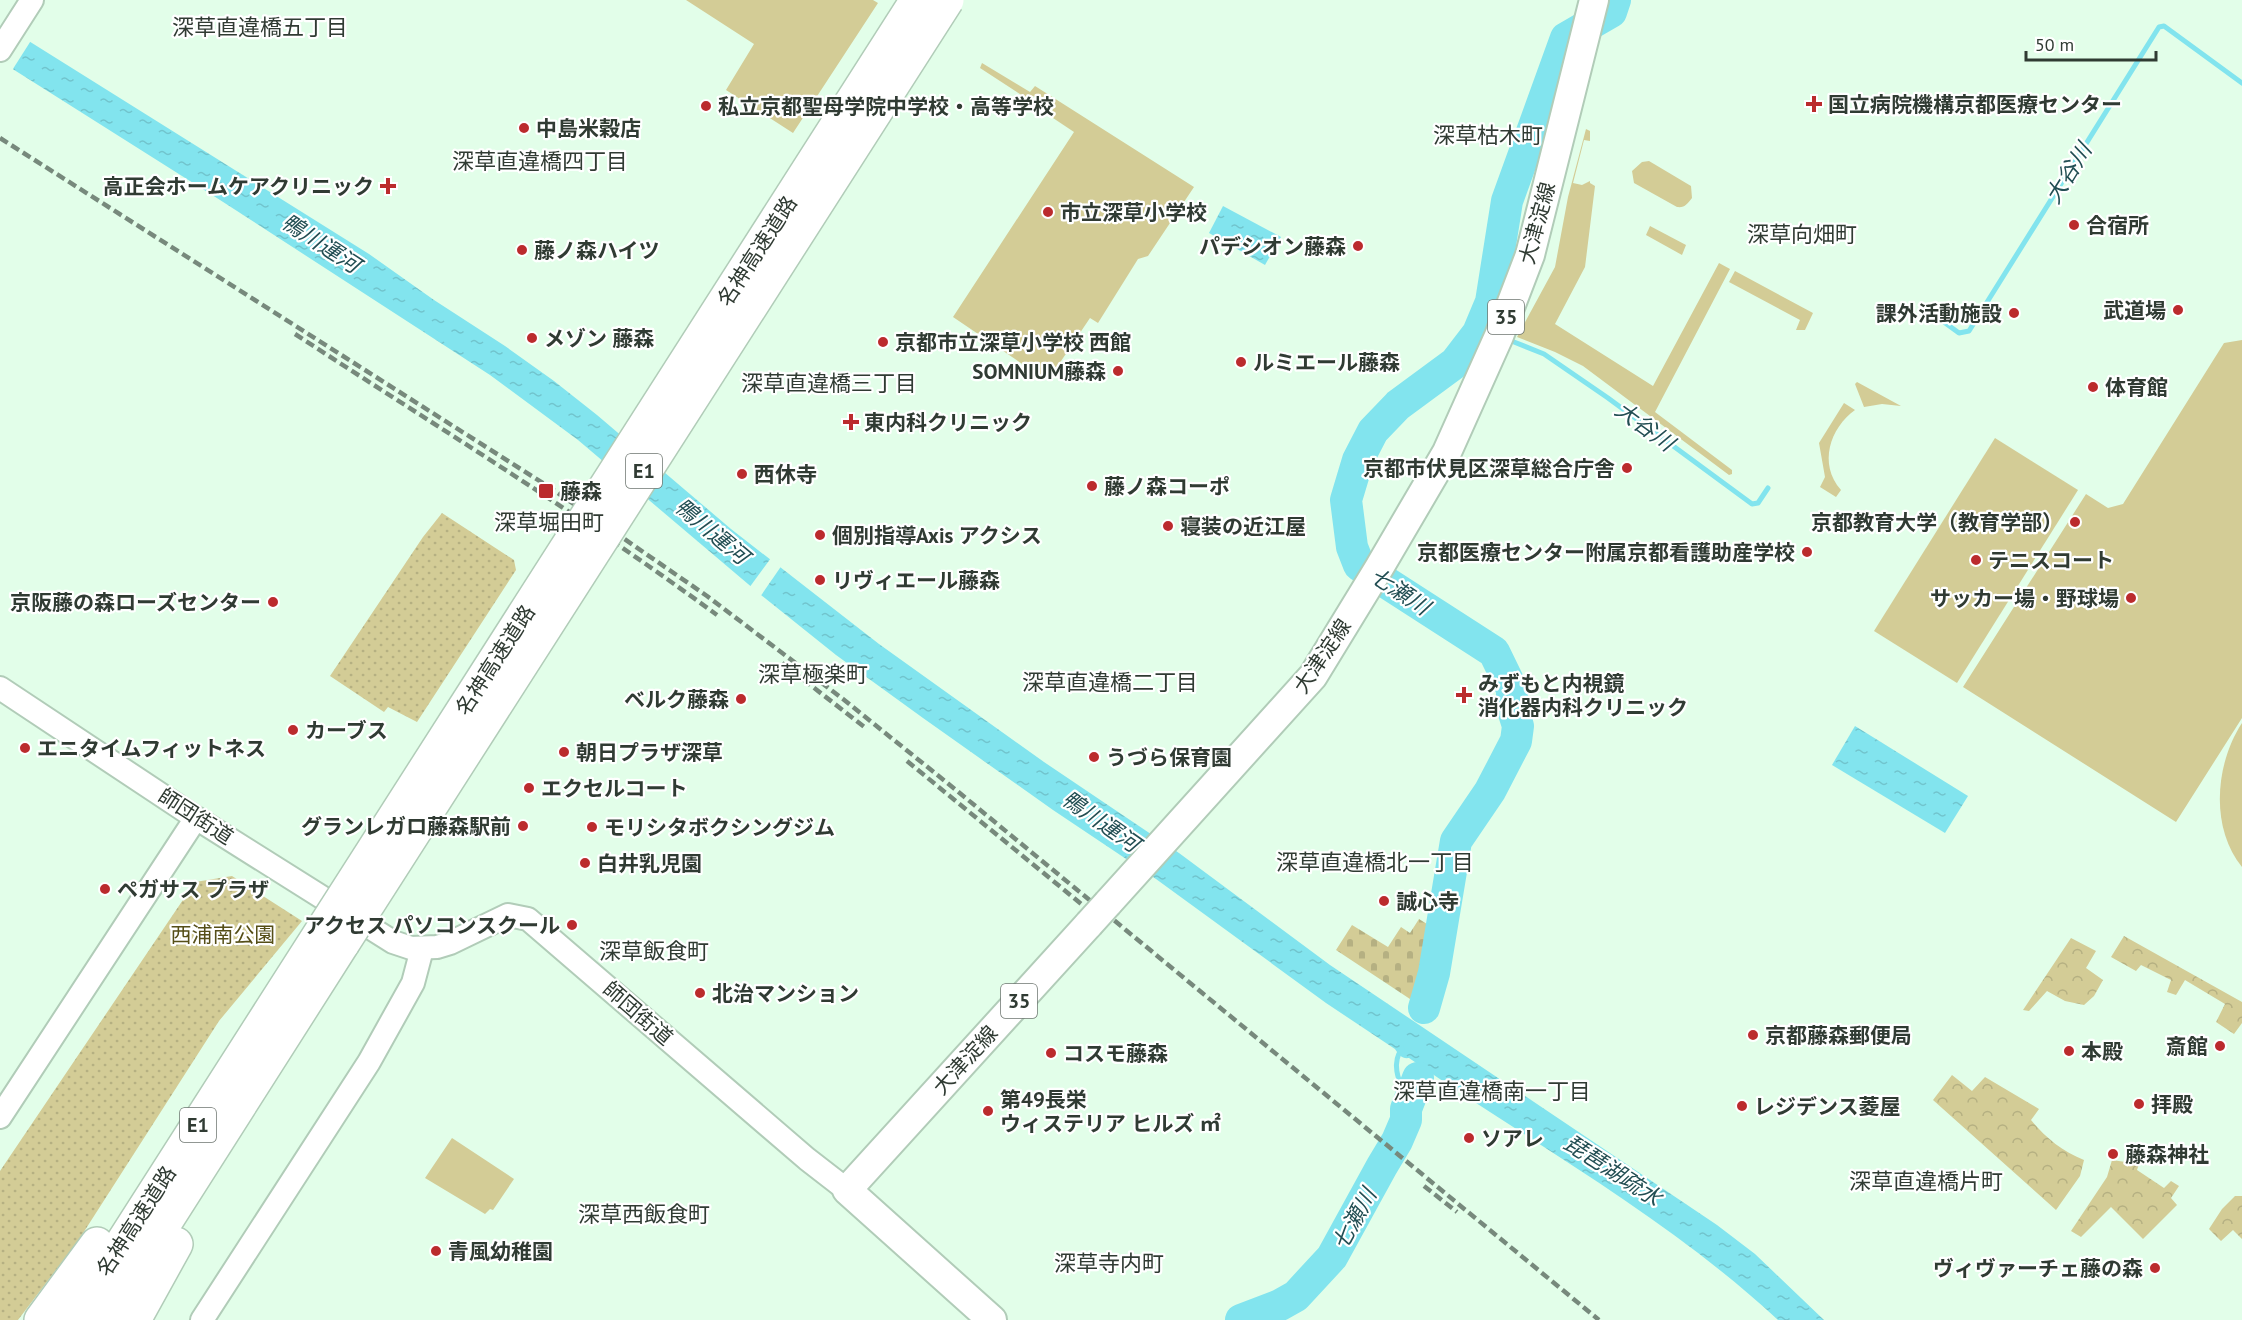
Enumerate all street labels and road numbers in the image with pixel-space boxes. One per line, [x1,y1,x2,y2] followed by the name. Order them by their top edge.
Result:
[1513,179,1561,267] street label: 大津淀線
[711,191,803,311] street label: 名神高速道路
[1488,300,1524,334] road number: 35
[626,454,662,488] road number: E1
[449,600,541,720] street label: 名神高速道路
[1287,614,1357,698] street label: 大津淀線
[153,782,239,850] street label: 師団街道
[597,975,679,1051] street label: 師団街道
[1001,984,1037,1018] road number: 35
[927,1020,1003,1100] street label: 大津淀線
[180,1108,216,1142] road number: E1
[90,1161,182,1281] street label: 名神高速道路

